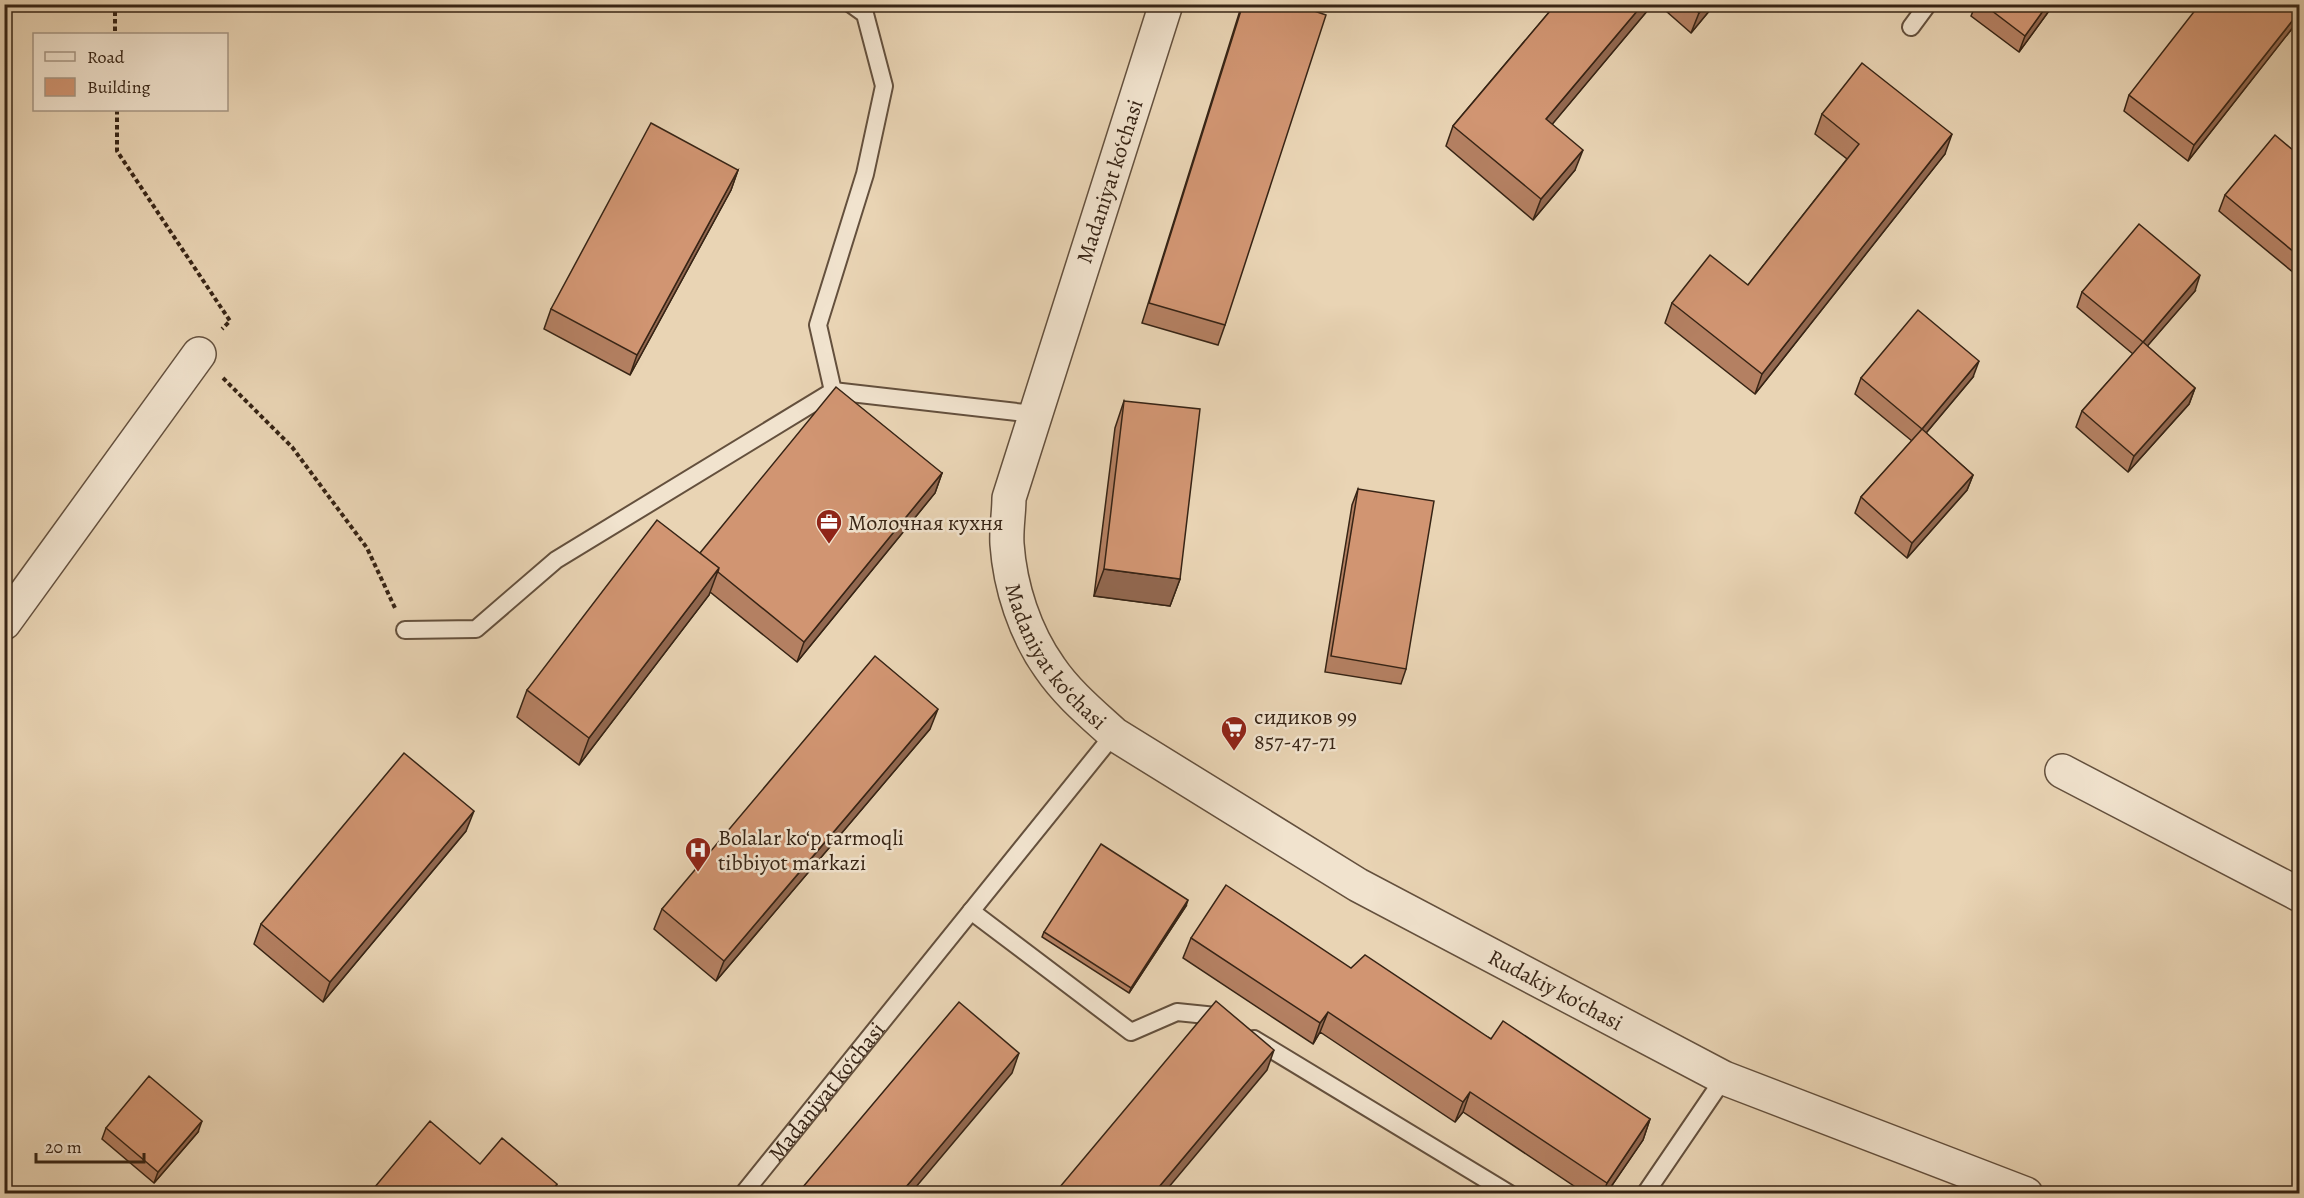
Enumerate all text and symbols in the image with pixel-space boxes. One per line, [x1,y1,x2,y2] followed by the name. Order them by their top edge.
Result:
[33,33,228,111] legend
[87,45,125,69] text: Road
[87,75,151,99] text: Building
[1069,95,1151,267] street label: Madaniyat ko‘chasi
[814,507,844,545] office icon: Молочная кухня
[848,508,1003,538] place label: Молочная кухня
[997,580,1113,736] street label: Madaniyat ko‘chasi
[1254,702,1357,757] place label: сидиков 99 857-47-71
[1219,714,1249,752] supermarket icon: сидиков 99 857-47-71
[718,823,904,878] place label: Bolalar ko‘p tarmoqli tibbiyot markazi
[683,835,713,873] hospital icon: Bolalar ko‘p tarmoqli tibbiyot markazi
[1483,942,1628,1038] street label: Rudakiy ko‘chasi
[761,1016,892,1168] street label: Madaniyat ko‘chasi
[36,1126,144,1164] scale bar
[45,1135,82,1159] text: 20 m

